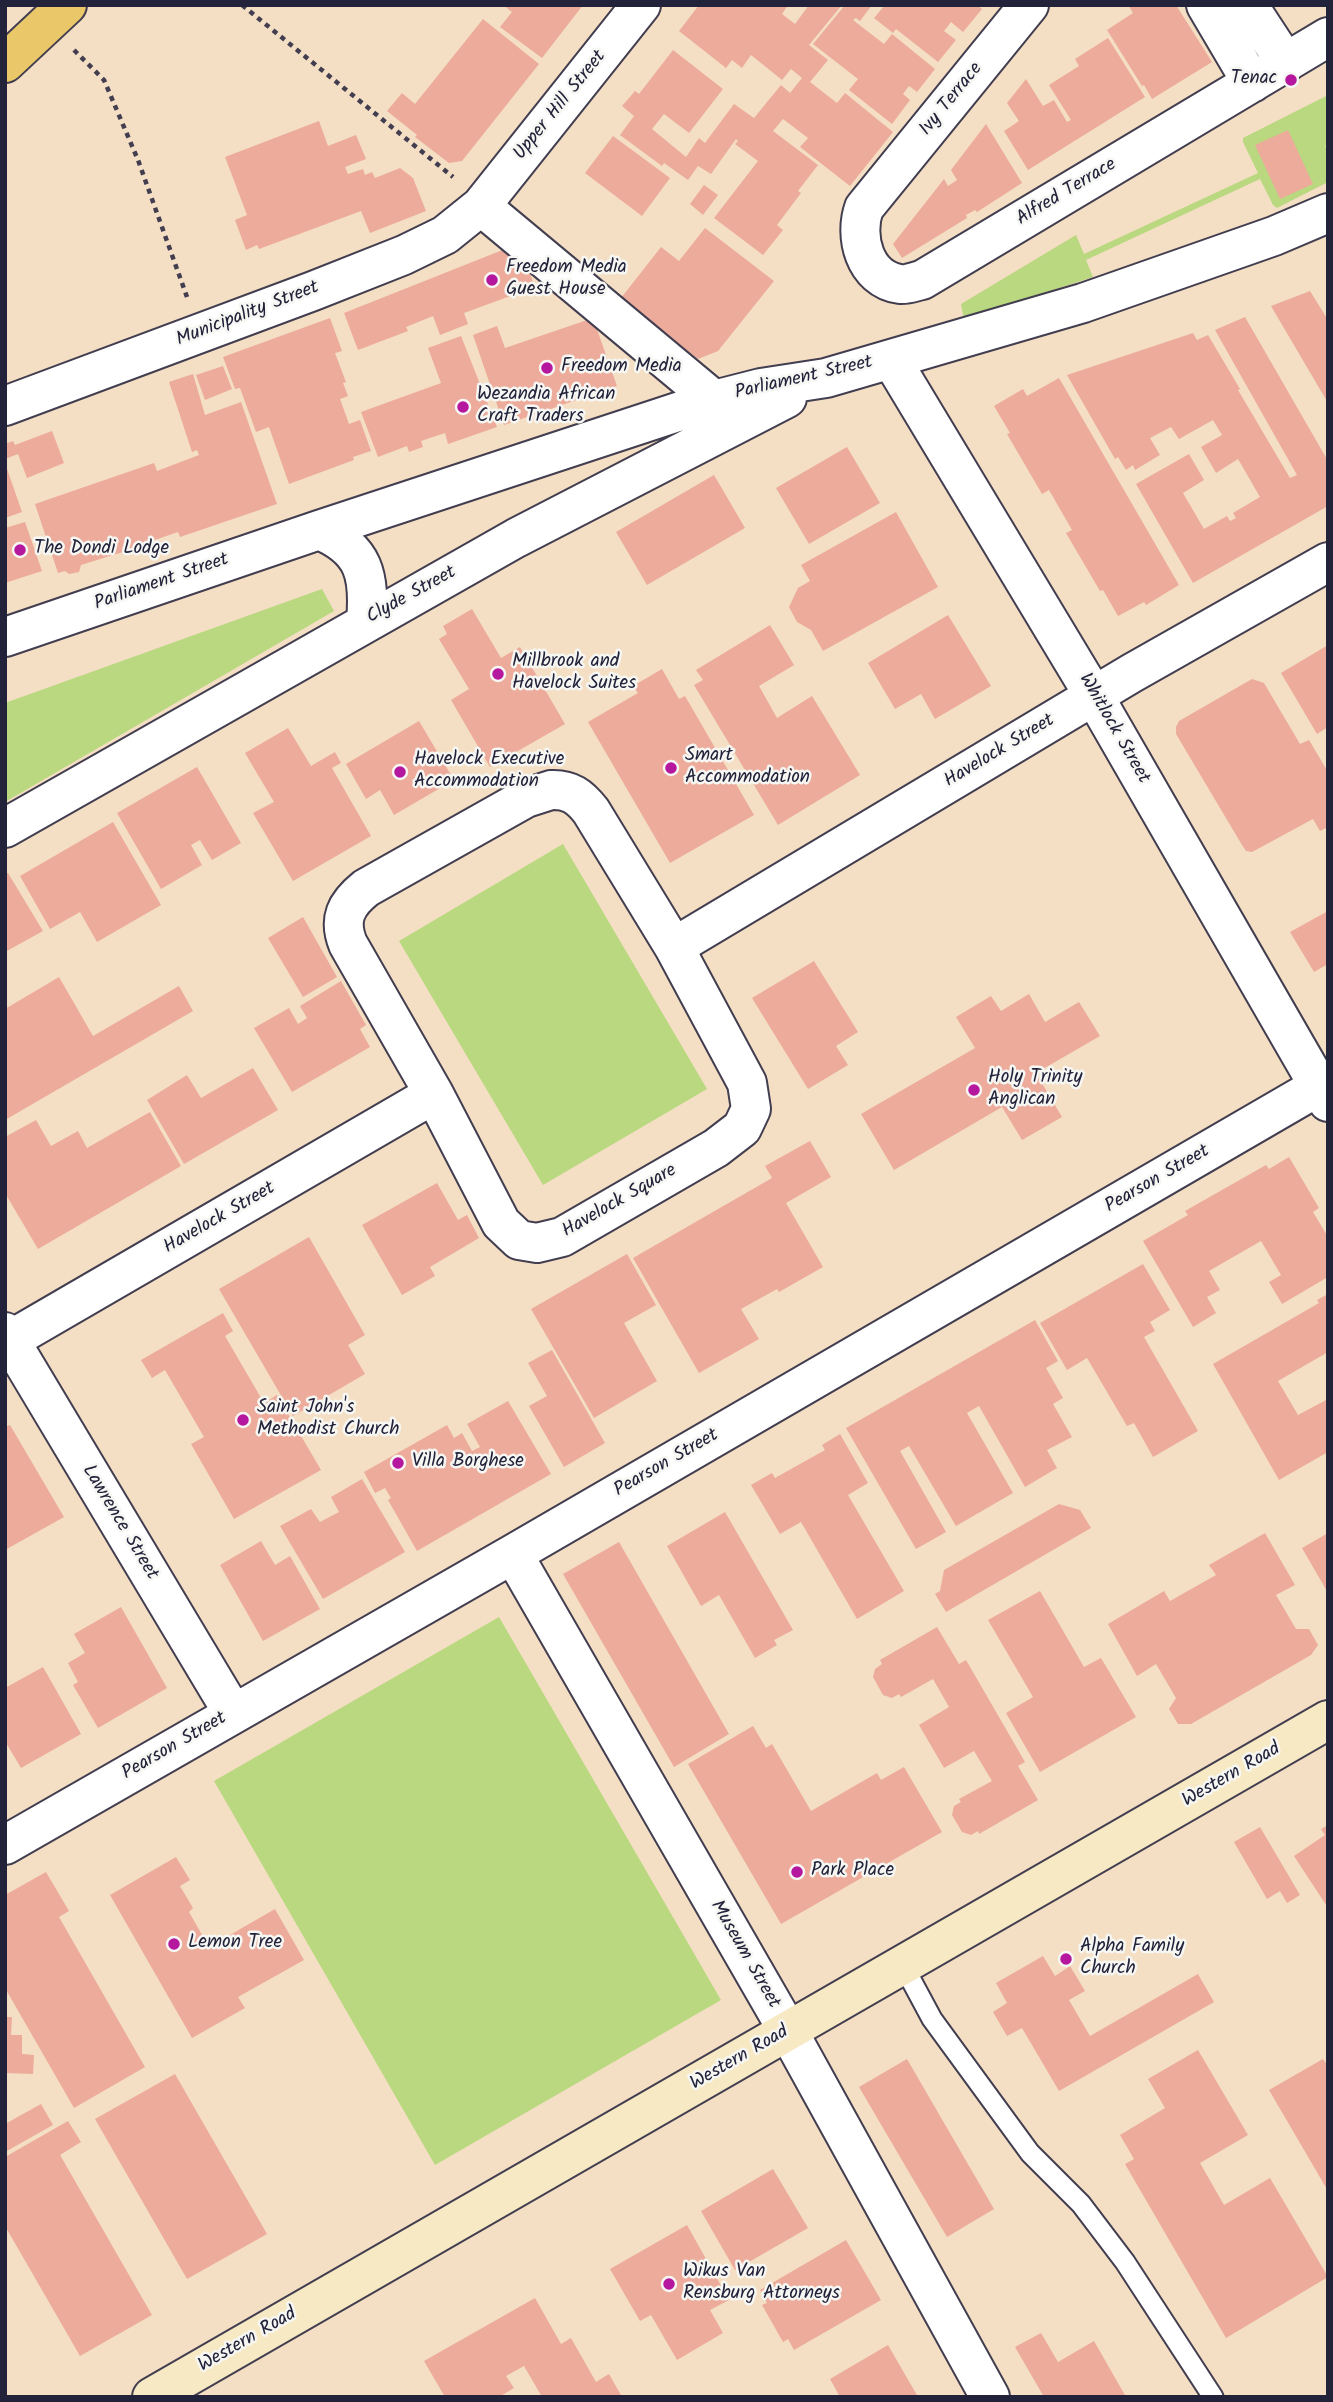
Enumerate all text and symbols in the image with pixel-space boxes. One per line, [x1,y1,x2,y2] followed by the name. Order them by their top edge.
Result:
[510,47,612,165] street label: Upper Hill Street
[916,59,988,141] street label: Ivy Terrace
[1231,69,1277,91] place label: Tenac
[1283,72,1299,88] marker: Tenac
[1013,154,1121,232] street label: Alfred Terrace
[506,258,627,302] place label: Freedom Media Guest House
[484,272,500,288] marker: Freedom Media Guest House
[173,277,323,353] street label: Municipality Street
[733,352,875,406] street label: Parliament Street
[561,357,682,379] place label: Freedom Media
[539,360,555,376] marker: Freedom Media
[477,385,615,429] place label: Wezandia African Craft Traders
[455,399,471,415] marker: Wezandia African Craft Traders
[34,539,169,561] place label: The Dondi Lodge
[12,542,28,558] marker: The Dondi Lodge
[92,549,232,617] street label: Parliament Street
[363,562,461,630] street label: Clyde Street
[512,652,636,696] place label: Millbrook and Havelock Suites
[490,666,506,682] marker: Millbrook and Havelock Suites
[1072,670,1154,788] street label: Whitlock Street
[941,710,1059,794] street label: Havelock Street
[685,746,810,790] place label: Smart Accommodation
[414,750,564,794] place label: Havelock Executive Accommodation
[663,760,679,776] marker: Smart Accommodation
[392,764,408,780] marker: Havelock Executive Accommodation
[988,1068,1082,1112] place label: Holy Trinity Anglican
[966,1082,982,1098] marker: Holy Trinity Anglican
[1102,1141,1214,1219] street label: Pearson Street
[559,1160,681,1244] street label: Havelock Square
[160,1178,280,1260] street label: Havelock Street
[257,1398,399,1442] place label: Saint John's Methodist Church
[235,1412,251,1428] marker: Saint John's Methodist Church
[611,1425,723,1503] street label: Pearson Street
[412,1452,524,1474] place label: Villa Borghese
[390,1455,406,1471] marker: Villa Borghese
[76,1461,162,1585] street label: Lawrence Street
[119,1708,231,1786] street label: Pearson Street
[1179,1739,1285,1813] street label: Western Road
[811,1861,894,1883] place label: Park Place
[789,1864,805,1880] marker: Park Place
[704,1897,784,2013] street label: Museum Street
[188,1933,282,1955] place label: Lemon Tree
[166,1936,182,1952] marker: Lemon Tree
[1080,1937,1184,1981] place label: Alpha Family Church
[1058,1951,1074,1967] marker: Alpha Family Church
[687,2022,793,2096] street label: Western Road
[683,2262,840,2306] place label: Wikus Van Rensburg Attorneys
[661,2276,677,2292] marker: Wikus Van Rensburg Attorneys
[195,2304,301,2378] street label: Western Road

